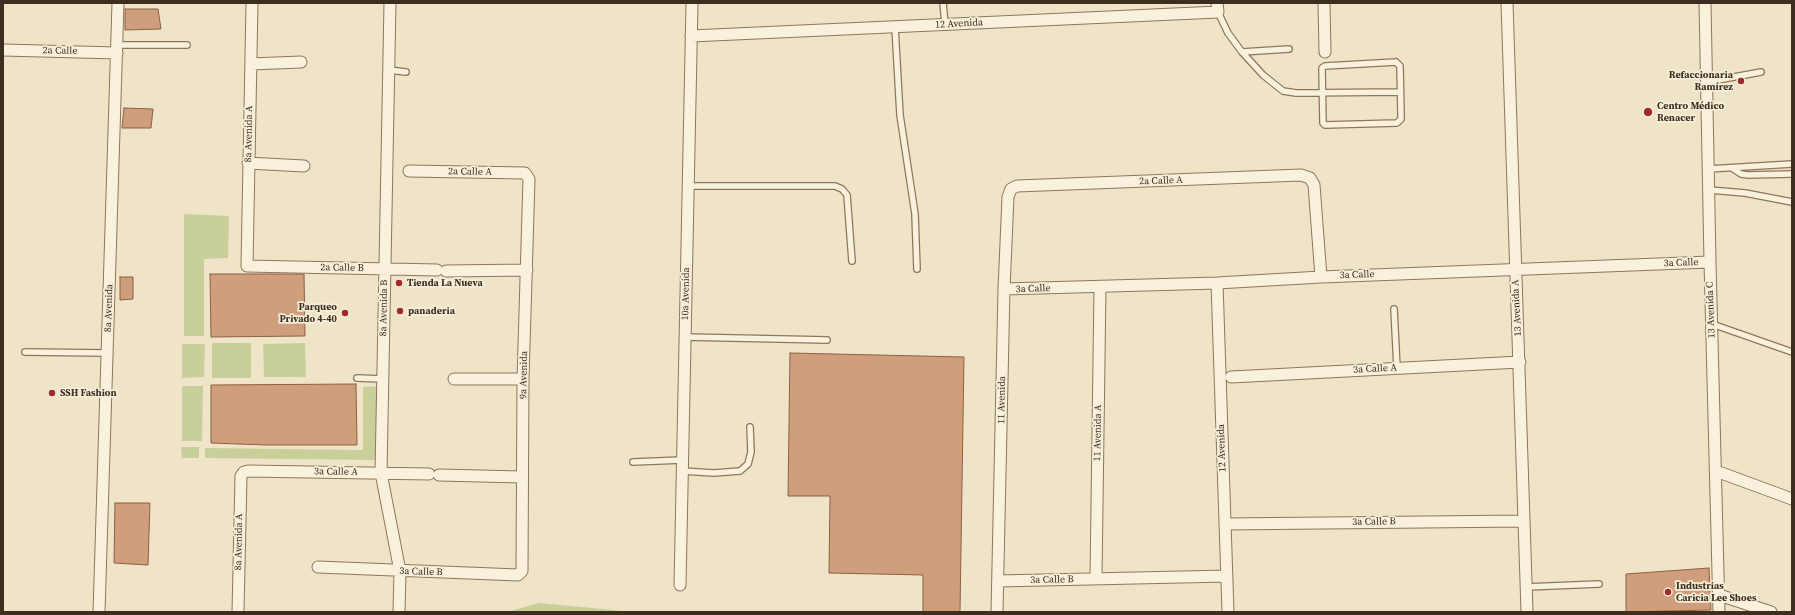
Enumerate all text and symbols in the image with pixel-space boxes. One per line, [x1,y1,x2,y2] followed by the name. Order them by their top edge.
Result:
[935,17,983,31] street label: 12 Avenida
[42,45,78,57] street label: 2a Calle
[1669,69,1733,92] place label: Refaccionaria Ramírez
[1736,76,1746,86] marker: Refaccionaria Ramírez
[1657,100,1724,124] place label: Centro Médico Renacer
[243,105,255,163] street label: 8a Avenida A
[1642,106,1654,118] marker: Centro Médico Renacer
[448,166,492,178] street label: 2a Calle A
[1139,174,1183,188] street label: 2a Calle A
[1663,256,1699,270] street label: 3a Calle
[320,262,364,274] street label: 2a Calle B
[680,267,692,321] street label: 10a Avenida
[1339,268,1375,282] street label: 3a Calle
[407,277,483,289] place label: Tienda La Nueva
[394,278,404,288] marker: Tienda La Nueva
[1510,279,1524,337] street label: 13 Avenida A
[378,280,390,336] street label: 8a Avenida B
[1704,281,1718,339] street label: 13 Avenida C
[1015,282,1051,296] street label: 3a Calle
[102,284,116,332] street label: 8a Avenida
[279,301,337,324] place label: Parqueo Privado 4-40
[408,305,455,317] place label: panaderia
[395,306,405,316] marker: panaderia
[340,308,350,318] marker: Parqueo Privado 4-40
[518,351,530,399] street label: 9a Avenida
[1353,362,1397,376] street label: 3a Calle A
[996,376,1008,424] street label: 11 Avenida
[60,387,117,399] place label: SSH Fashion
[47,388,57,398] marker: SSH Fashion
[1092,404,1104,462] street label: 11 Avenida A
[1215,424,1229,472] street label: 12 Avenida
[314,466,358,478] street label: 3a Calle A
[233,513,245,571] street label: 8a Avenida A
[1352,516,1396,528] street label: 3a Calle B
[399,565,443,579] street label: 3a Calle B
[1030,574,1074,586] street label: 3a Calle B
[1676,580,1756,604] place label: Industrias Caricia Lee Shoes
[1663,587,1673,597] marker: Industrias Caricia Lee Shoes

